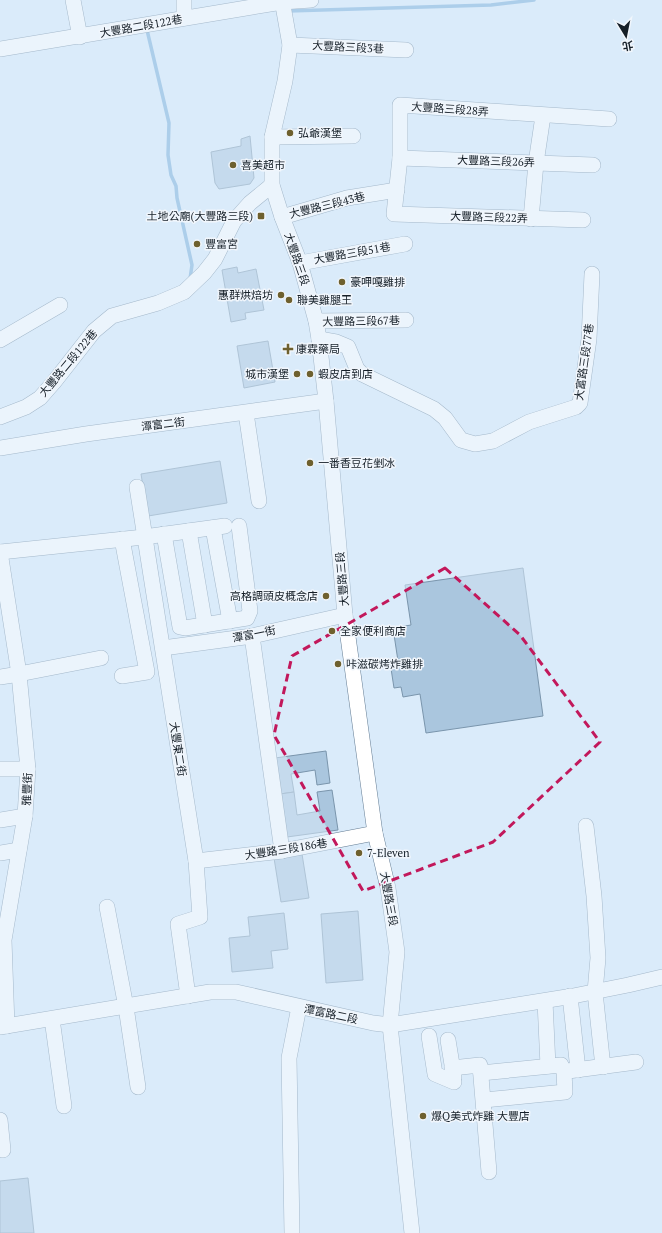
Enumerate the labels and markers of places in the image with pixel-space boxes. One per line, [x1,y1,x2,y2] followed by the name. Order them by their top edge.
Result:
[298,126,342,140] place label: 弘爺漢堡
[285,128,295,138] marker: 弘爺漢堡
[241,158,285,172] place label: 喜美超市
[228,160,238,170] marker: 喜美超市
[146,209,253,223] place label: 土地公廟(大豐路三段)
[256,211,266,221] marker: 土地公廟(大豐路三段)
[205,237,238,251] place label: 豐富宮
[192,239,202,249] marker: 豐富宮
[350,275,405,289] place label: 豪呷嘎雞排
[337,277,347,287] marker: 豪呷嘎雞排
[218,288,273,302] place label: 惠群烘焙坊
[276,290,286,300] marker: 惠群烘焙坊
[297,293,352,307] place label: 聯美雞腿王
[284,295,294,305] marker: 聯美雞腿王
[296,342,340,356] place label: 康霖藥局
[283,344,293,354] marker: 康霖藥局
[245,367,289,381] place label: 城市漢堡
[318,367,373,381] place label: 蝦皮店到店
[292,369,302,379] marker: 城市漢堡
[305,369,315,379] marker: 蝦皮店到店
[318,456,395,470] place label: 一番香豆花剉冰
[305,458,315,468] marker: 一番香豆花剉冰
[230,589,318,603] place label: 高格調頭皮概念店
[321,591,331,601] marker: 高格調頭皮概念店
[340,624,406,638] place label: 全家便利商店
[327,626,337,636] marker: 全家便利商店
[346,657,423,671] place label: 咔滋碳烤炸雞排
[333,659,343,669] marker: 咔滋碳烤炸雞排
[367,846,410,860] place label: 7-Eleven
[354,848,364,858] marker: 7-Eleven
[431,1109,530,1123] place label: 爆Q美式炸雞 大豐店
[418,1111,428,1121] marker: 爆Q美式炸雞 大豐店

